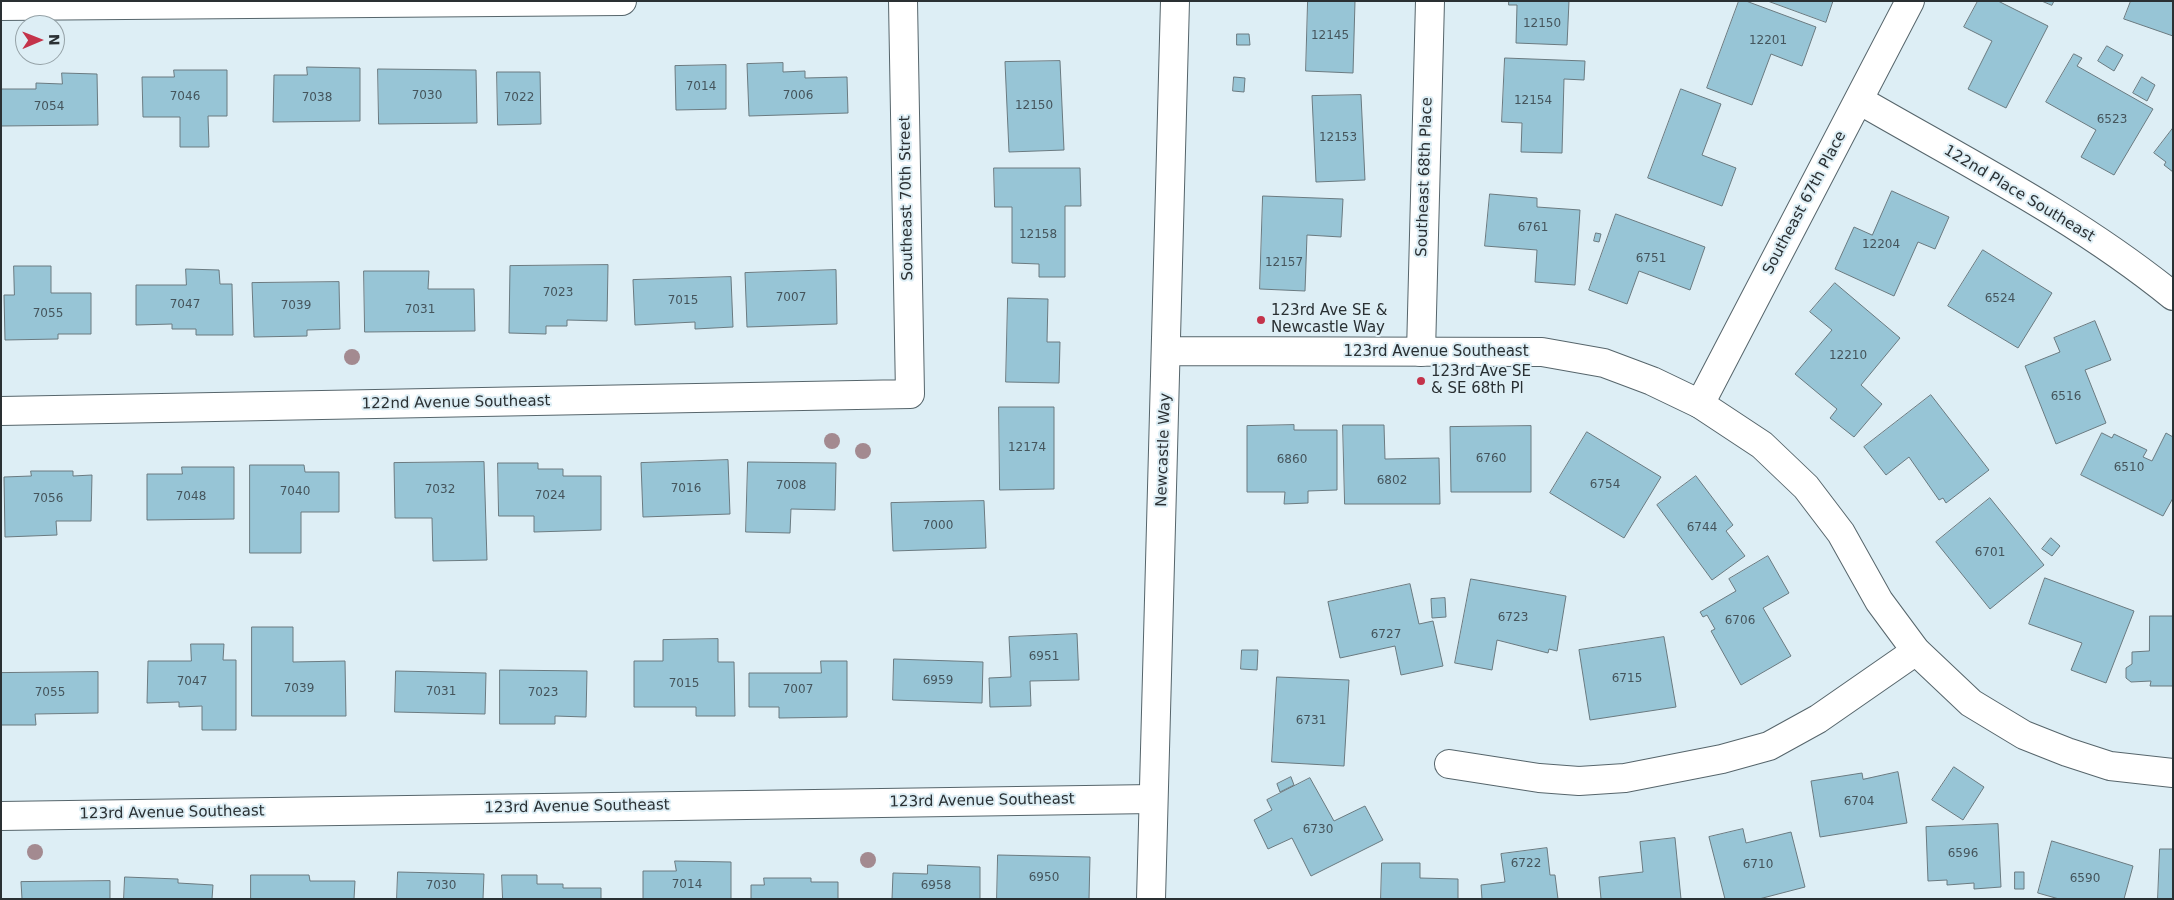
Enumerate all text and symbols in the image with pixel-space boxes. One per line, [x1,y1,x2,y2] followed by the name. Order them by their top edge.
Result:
[15,15,65,65] north arrow
[1523,17,1561,31] house number: 12150
[1311,29,1349,43] house number: 12145
[46,34,62,46] text: N
[1749,34,1787,48] house number: 12201
[686,80,716,94] house number: 7014
[412,89,442,103] house number: 7030
[783,89,813,103] house number: 7006
[170,90,200,104] house number: 7046
[302,91,332,105] house number: 7038
[504,91,534,105] house number: 7022
[1514,94,1552,108] house number: 12154
[1413,97,1437,257] street label: Southeast 68th Place
[1015,99,1053,113] house number: 12150
[34,100,64,114] house number: 7054
[2097,113,2127,127] house number: 6523
[897,115,917,281] street label: Southeast 70th Street
[1760,128,1850,278] street label: Southeast 67th Place
[1319,131,1357,145] house number: 12153
[1940,142,2098,246] street label: 122nd Place Southeast
[1518,221,1548,235] house number: 6761
[1019,228,1057,242] house number: 12158
[1862,238,1900,252] house number: 12204
[1636,252,1666,266] house number: 6751
[1265,256,1303,270] house number: 12157
[543,286,573,300] house number: 7023
[776,291,806,305] house number: 7007
[1985,292,2015,306] house number: 6524
[668,294,698,308] house number: 7015
[170,298,200,312] house number: 7047
[281,299,311,313] house number: 7039
[1271,302,1388,337] place label: 123rd Ave SE & Newcastle Way
[405,303,435,317] house number: 7031
[33,307,63,321] house number: 7055
[1255,314,1267,326] marker: 123rd Ave SE & Newcastle Way
[1343,343,1529,361] street label: 123rd Avenue Southeast
[1829,349,1867,363] house number: 12210
[1431,363,1531,398] place label: 123rd Ave SE & SE 68th Pl
[1415,375,1427,387] marker: 123rd Ave SE & SE 68th Pl
[2051,390,2081,404] house number: 6516
[362,392,550,414] street label: 122nd Avenue Southeast
[1153,393,1175,507] street label: Newcastle Way
[1008,441,1046,455] house number: 12174
[1476,452,1506,466] house number: 6760
[1277,453,1307,467] house number: 6860
[2114,461,2144,475] house number: 6510
[1377,474,1407,488] house number: 6802
[1590,478,1620,492] house number: 6754
[776,479,806,493] house number: 7008
[671,482,701,496] house number: 7016
[425,483,455,497] house number: 7032
[280,485,310,499] house number: 7040
[535,489,565,503] house number: 7024
[176,490,206,504] house number: 7048
[33,492,63,506] house number: 7056
[923,519,953,533] house number: 7000
[1687,521,1717,535] house number: 6744
[1975,546,2005,560] house number: 6701
[1498,611,1528,625] house number: 6723
[1725,614,1755,628] house number: 6706
[1371,628,1401,642] house number: 6727
[1029,650,1059,664] house number: 6951
[1612,672,1642,686] house number: 6715
[923,674,953,688] house number: 6959
[177,675,207,689] house number: 7047
[669,677,699,691] house number: 7015
[284,682,314,696] house number: 7039
[783,683,813,697] house number: 7007
[426,685,456,699] house number: 7031
[35,686,65,700] house number: 7055
[528,686,558,700] house number: 7023
[1296,714,1326,728] house number: 6731
[889,790,1075,812] street label: 123rd Avenue Southeast
[1844,795,1874,809] house number: 6704
[484,796,670,818] street label: 123rd Avenue Southeast
[79,802,265,824] street label: 123rd Avenue Southeast
[1303,823,1333,837] house number: 6730
[1948,847,1978,861] house number: 6596
[1511,857,1541,871] house number: 6722
[1743,858,1773,872] house number: 6710
[1029,871,1059,885] house number: 6950
[2070,872,2100,886] house number: 6590
[672,878,702,892] house number: 7014
[426,879,456,893] house number: 7030
[921,879,951,893] house number: 6958

